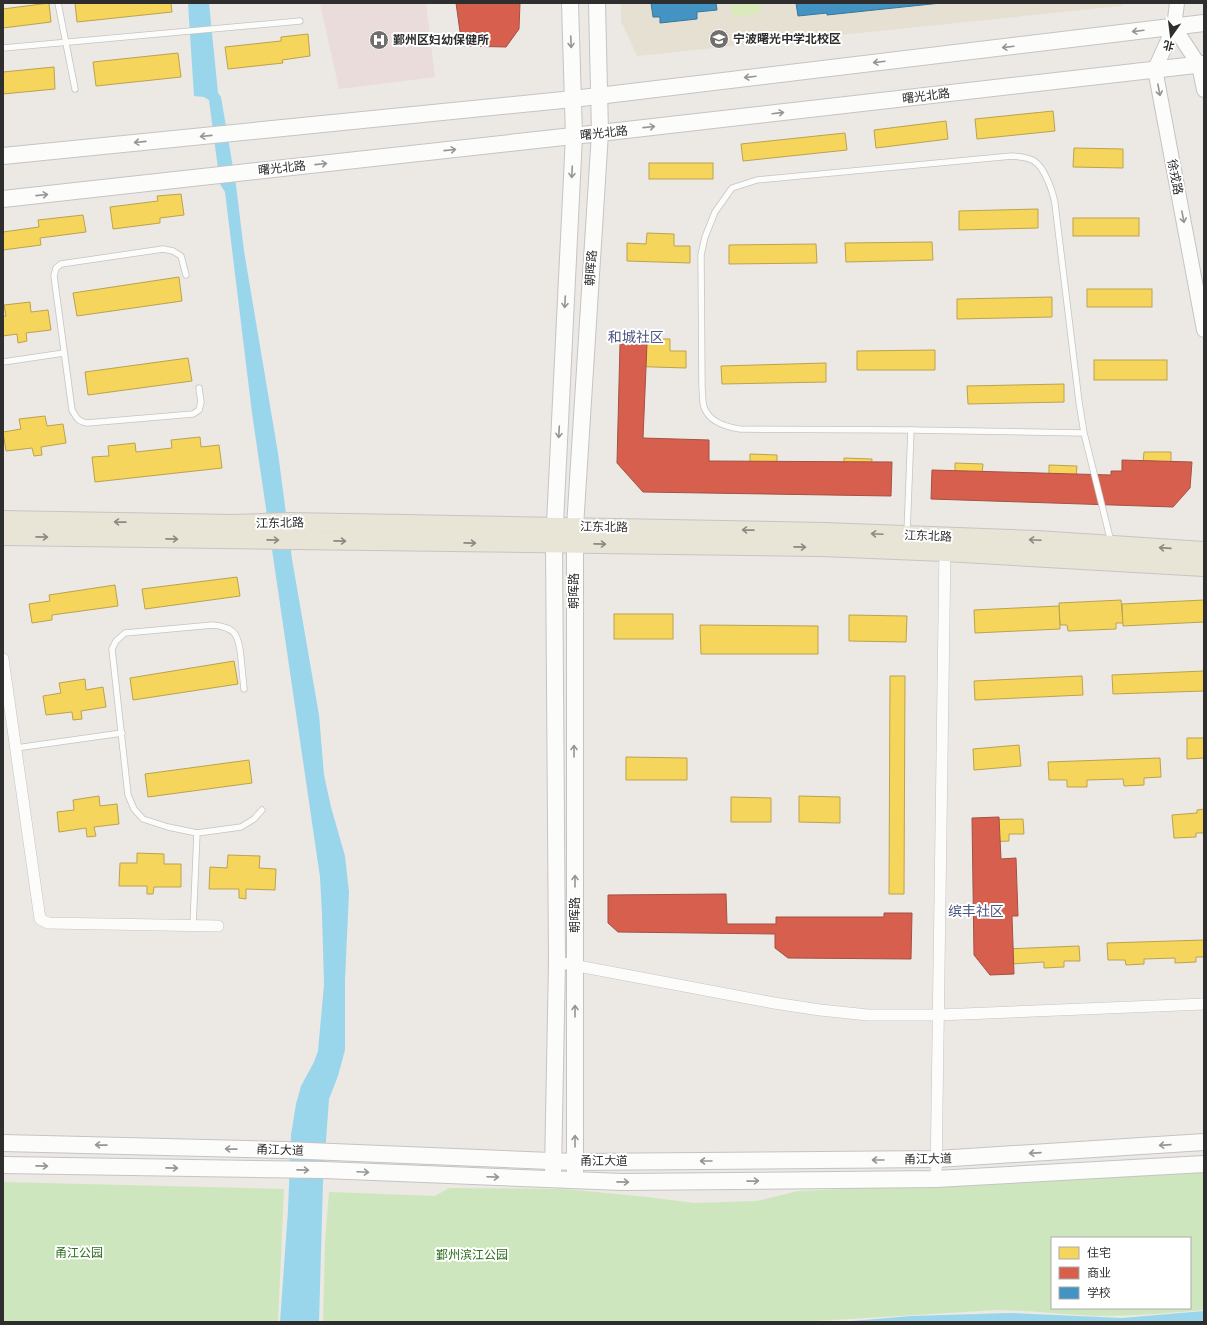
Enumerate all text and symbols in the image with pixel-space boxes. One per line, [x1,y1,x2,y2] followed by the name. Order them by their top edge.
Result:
[1151,16,1191,56] north arrow
[1131,27,1144,35] one-way arrow
[708,28,730,50] school or university icon: 宁波曙光中学北校区
[368,29,390,51] hospital icon: 鄞州区妇幼保健所
[733,31,841,46] place label: 宁波曙光中学北校区
[393,32,489,47] place label: 鄞州区妇幼保健所
[567,35,575,48] one-way arrow
[1162,38,1176,54] text: 北
[1002,43,1015,50] one-way arrow
[873,58,886,66] one-way arrow
[744,74,757,81] one-way arrow
[1155,83,1163,96] one-way arrow
[901,85,951,106] street label: 曙光北路
[771,109,784,117] one-way arrow
[579,123,629,142] street label: 曙光北路
[642,124,655,131] one-way arrow
[200,132,213,139] one-way arrow
[134,139,147,146] one-way arrow
[443,146,456,153] one-way arrow
[257,158,307,177] street label: 曙光北路
[1165,158,1186,196] street label: 徐戎路
[314,160,327,168] one-way arrow
[568,165,575,178] one-way arrow
[35,191,48,199] one-way arrow
[1179,210,1187,223] one-way arrow
[582,249,599,286] street label: 朝晖路
[562,295,569,308] one-way arrow
[608,328,664,346] district label: 和城社区
[555,425,563,438] one-way arrow
[256,515,304,530] street label: 江东北路
[114,518,127,526] one-way arrow
[580,519,628,534] street label: 江东北路
[742,526,755,534] one-way arrow
[904,527,952,544] street label: 江东北路
[871,530,884,538] one-way arrow
[35,533,48,541] one-way arrow
[165,535,178,542] one-way arrow
[266,536,279,544] one-way arrow
[333,537,346,545] one-way arrow
[1029,537,1042,544] one-way arrow
[463,539,476,547] one-way arrow
[593,540,606,548] one-way arrow
[793,543,806,551] one-way arrow
[1159,545,1172,552] one-way arrow
[566,573,581,609] street label: 朝晖路
[570,745,578,758] one-way arrow
[571,875,579,888] one-way arrow
[567,897,582,933] street label: 朝晖路
[948,902,1004,920] district label: 缤丰社区
[571,1005,579,1018] one-way arrow
[571,1135,579,1148] one-way arrow
[256,1141,304,1158] street label: 甬江大道
[1159,1141,1172,1148] one-way arrow
[95,1142,108,1149] one-way arrow
[225,1145,238,1153] one-way arrow
[1029,1150,1042,1157] one-way arrow
[904,1151,952,1166] street label: 甬江大道
[580,1153,628,1168] street label: 甬江大道
[872,1156,885,1164] one-way arrow
[700,1157,713,1165] one-way arrow
[35,1162,48,1170] one-way arrow
[165,1164,178,1172] one-way arrow
[296,1166,309,1174] one-way arrow
[356,1168,369,1176] one-way arrow
[486,1173,499,1181] one-way arrow
[746,1177,759,1185] one-way arrow
[616,1178,629,1186] one-way arrow
[1051,1237,1191,1309] legend
[55,1245,103,1260] park label: 甬江公园
[1087,1245,1111,1260] text: 住宅
[436,1247,508,1262] park label: 鄞州滨江公园
[1087,1265,1111,1280] text: 商业
[1087,1285,1111,1300] text: 学校

